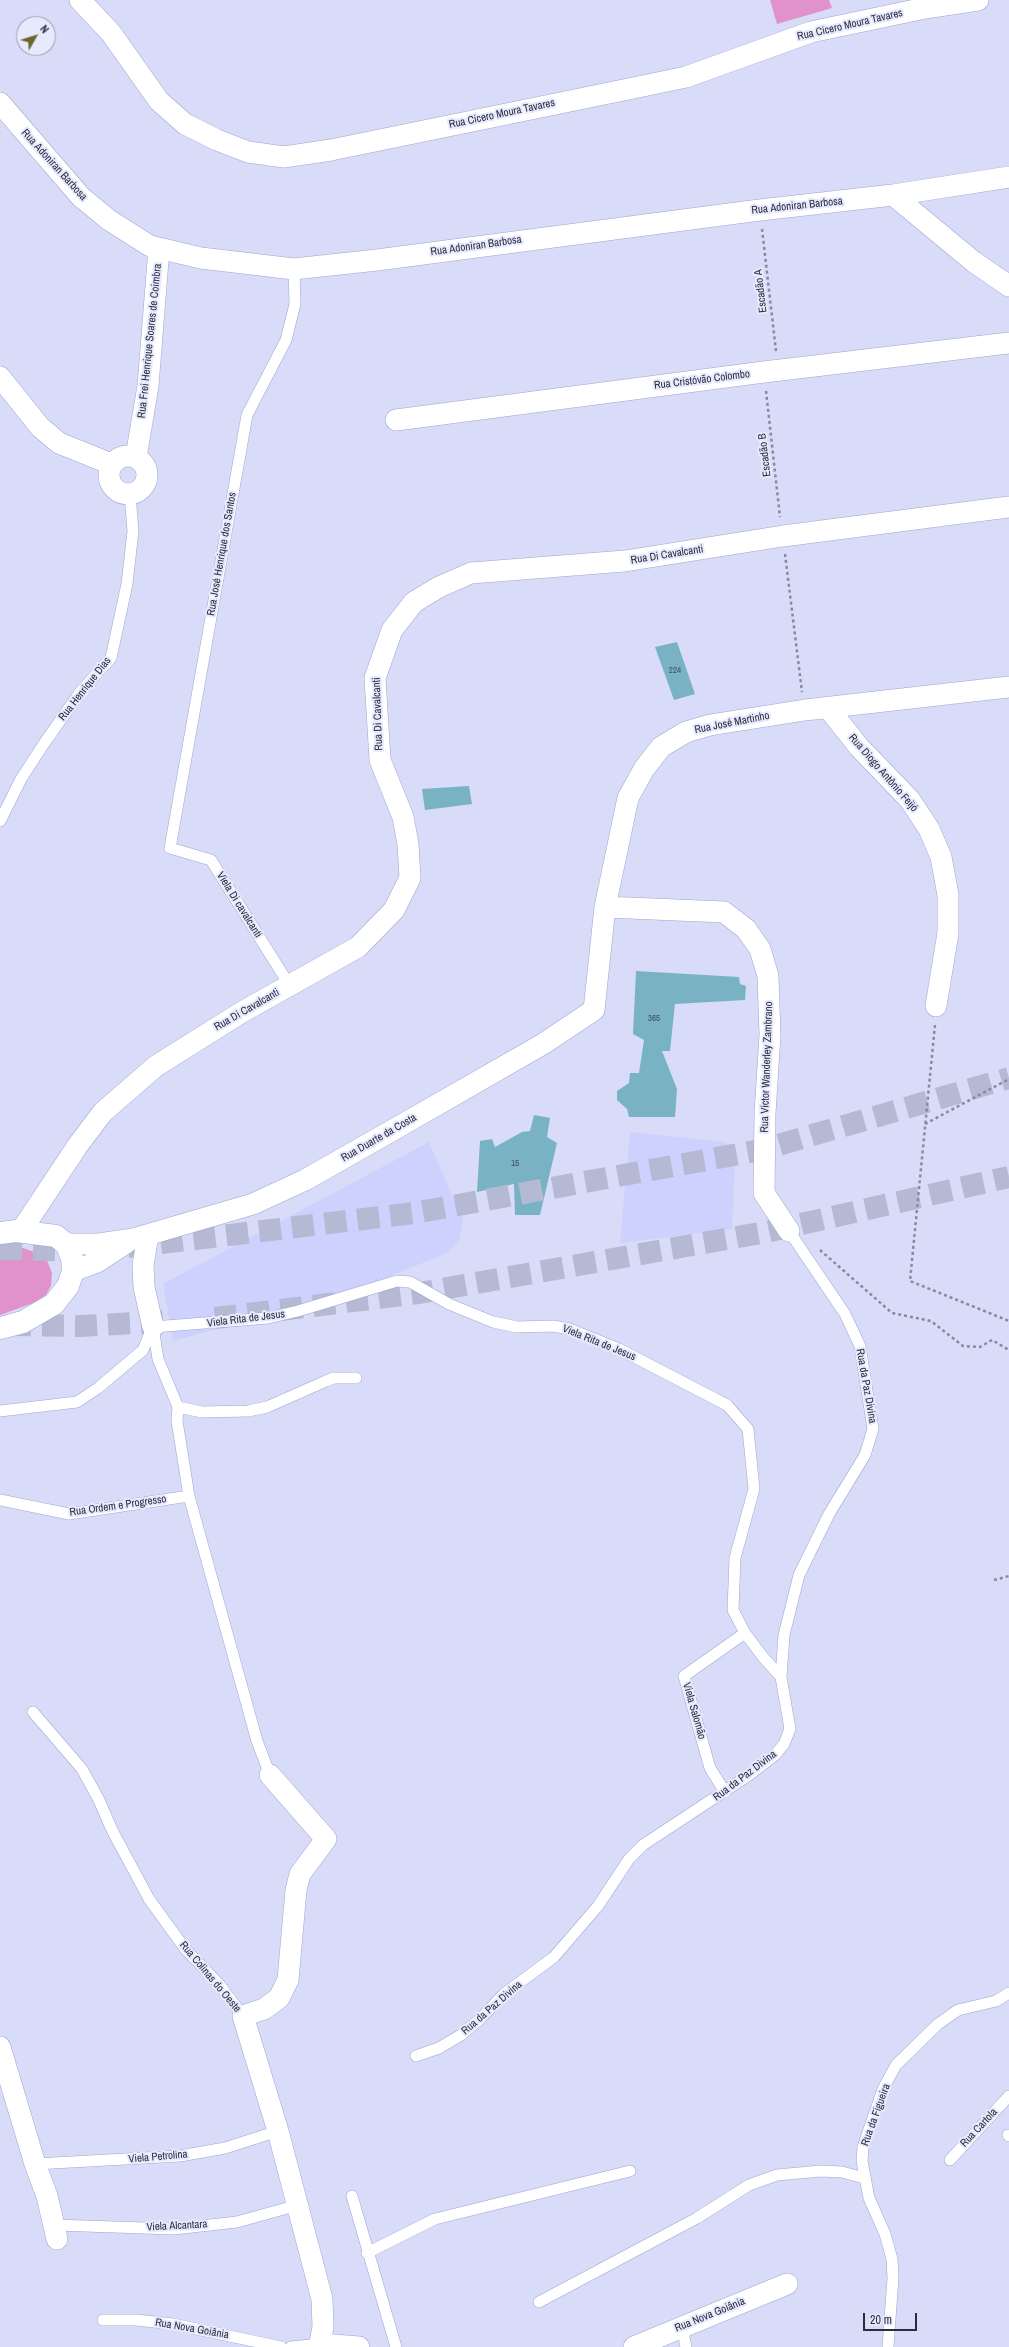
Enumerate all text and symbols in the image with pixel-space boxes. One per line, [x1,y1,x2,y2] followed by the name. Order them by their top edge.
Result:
[796,6,904,44] street label: Rua Cícero Moura Tavares
[16,16,56,56] north arrow
[37,22,52,36] text: N
[448,96,556,132] street label: Rua Cícero Moura Tavares
[18,126,90,204] street label: Rua Adoniran Barbosa
[751,195,843,217] street label: Rua Adoniran Barbosa
[430,233,522,259] street label: Rua Adoniran Barbosa
[135,263,165,419] street label: Rua Frei Henrique Soares de Coimbra
[752,269,770,313] street label: Escadão A
[653,368,751,392] street label: Rua Cristóvão Colombo
[756,433,774,477] street label: Escadão B
[205,491,239,617] street label: Rua José Henrique dos Santos
[630,543,704,567] street label: Rua Di Cavalcanti
[56,655,114,723] street label: Rua Henrique Dias
[669,666,681,676] house number: 224
[370,677,386,751] street label: Rua Di Cavalcanti
[693,709,771,737] street label: Rua José Martinho
[846,731,920,815] street label: Rua Diogo Antônio Feijó
[214,870,264,940] street label: Viela Di cavalcanti
[212,986,282,1034] street label: Rua Di Cavalcanti
[758,1001,776,1133] street label: Rua Victor Wanderley Zambrano
[648,1014,660,1024] house number: 365
[339,1111,419,1165] street label: Rua Duarte da Costa
[511,1159,519,1169] house number: 15
[206,1308,286,1330] street label: Viela Rita de Jesus
[560,1322,638,1364] street label: Viela Rita de Jesus
[853,1348,879,1424] street label: Rua da Paz Divina
[69,1493,167,1519] street label: Rua Ordem e Progresso
[680,1681,708,1741] street label: Viela Salomão
[711,1748,779,1804] street label: Rua da Paz Divina
[176,1939,244,2015] street label: Rua Colinas do Oeste
[459,1978,525,2038] street label: Rua da Paz Divina
[859,2082,893,2148] street label: Rua da Figueira
[958,2106,1000,2150] street label: Rua Cartola
[128,2148,188,2166] street label: Viela Petrolina
[146,2218,208,2234] street label: Viela Alcantara
[673,2295,747,2335] street label: Rua Nova Goiânia
[865,2305,919,2331] scale bar
[870,2312,892,2328] text: 20 m
[154,2316,230,2342] street label: Rua Nova Goiânia

